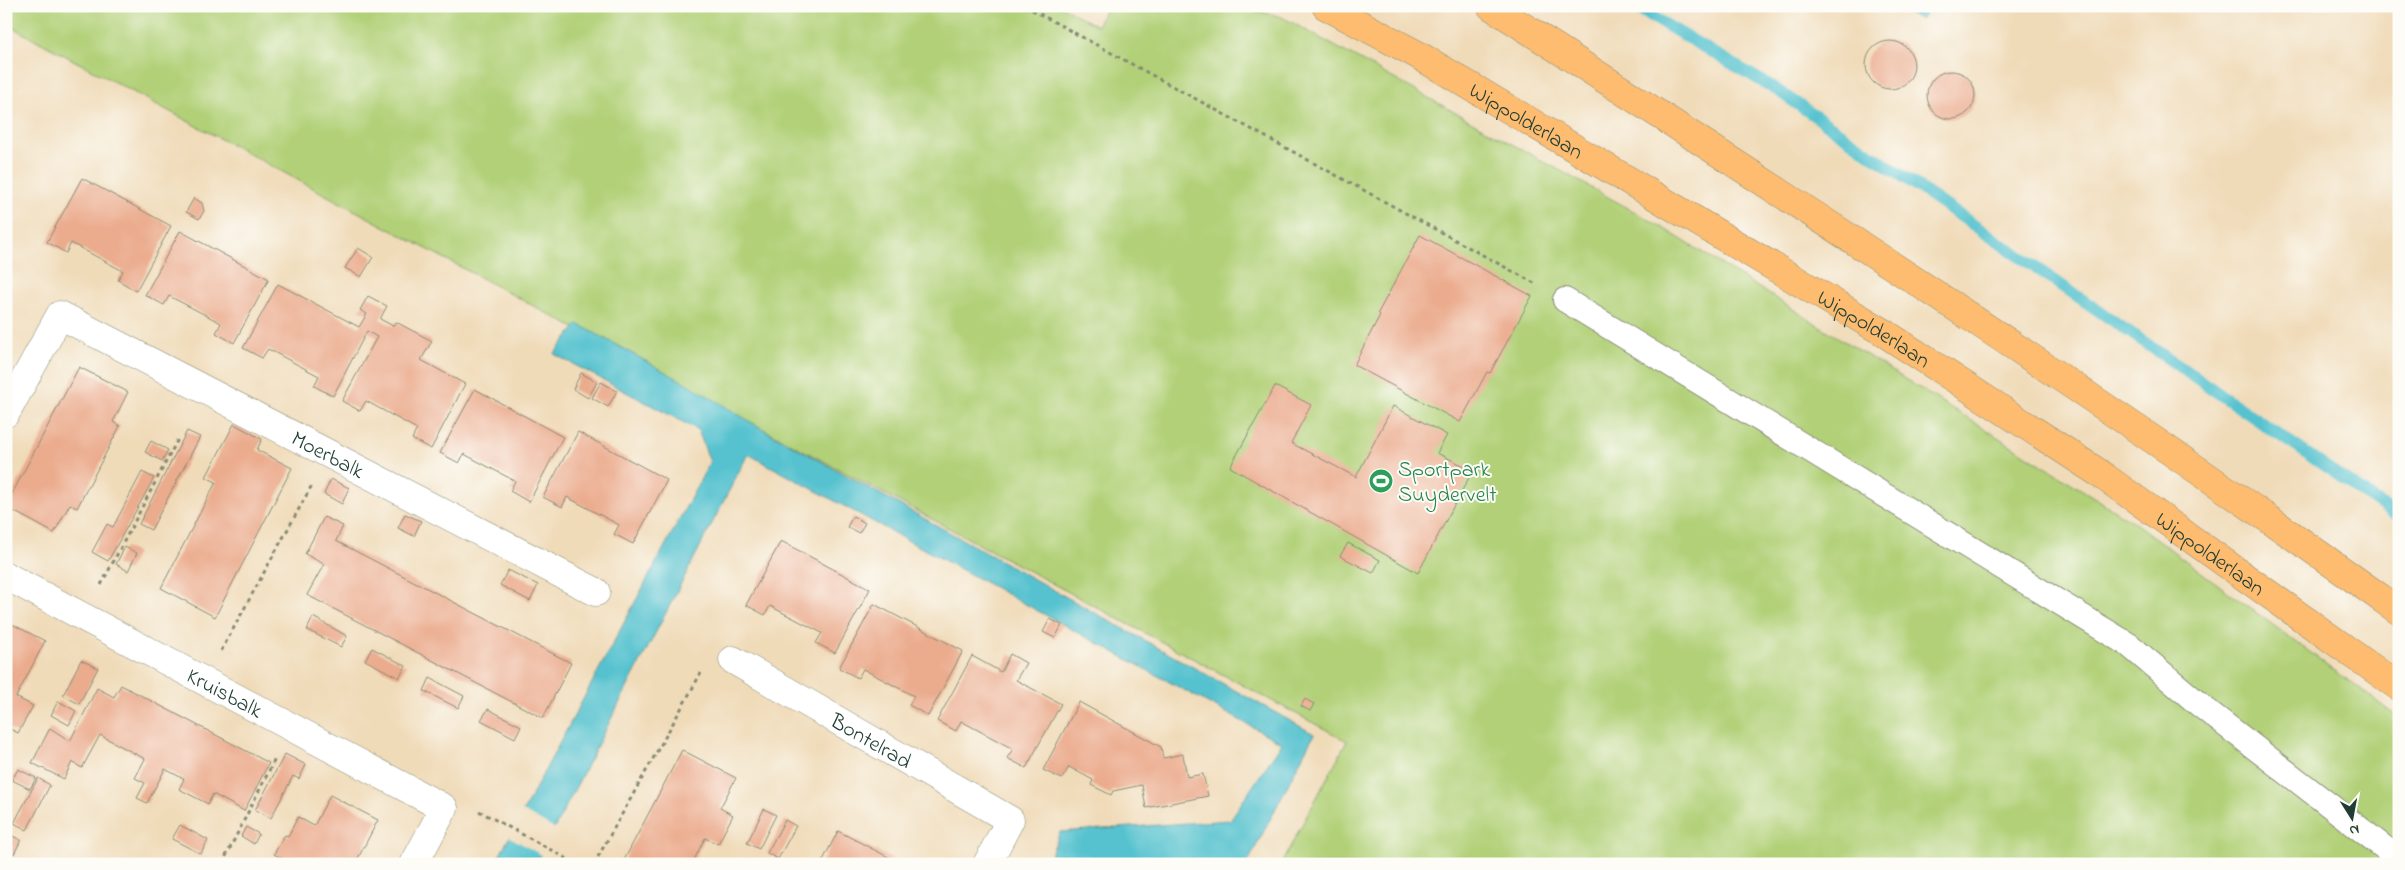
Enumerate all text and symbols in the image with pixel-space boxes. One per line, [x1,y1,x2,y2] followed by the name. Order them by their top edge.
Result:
[1462,76,1589,169] street label: Wippolderlaan
[1810,283,1936,378] street label: Wippolderlaan
[285,424,369,489] street label: Moerbalk
[1398,455,1497,513] place label: Sportpark Suydervelt
[1368,468,1394,494] sports icon: Sportpark Suydervelt
[2148,505,2271,606] street label: Wippolderlaan
[180,661,268,728] street label: Kruisbalk
[823,706,917,779] street label: Bontelrad
[2328,792,2378,842] north arrow
[2348,818,2361,840] text: N

